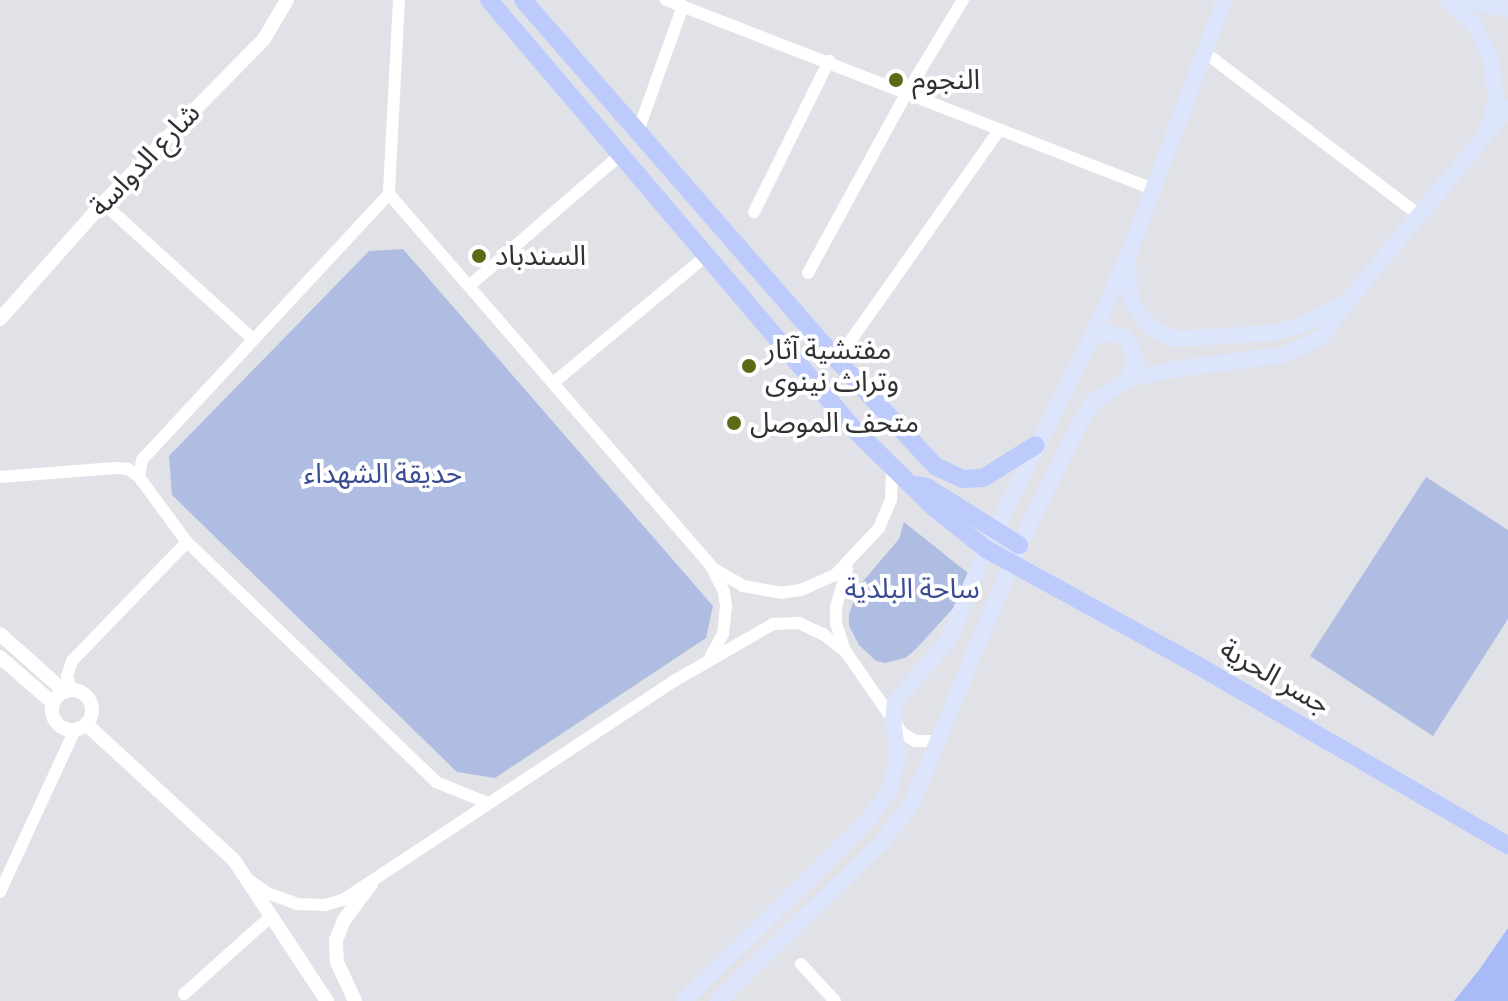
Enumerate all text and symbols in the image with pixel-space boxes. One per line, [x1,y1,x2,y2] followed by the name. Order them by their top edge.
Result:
[912,63,980,97] place label: النجوم
[887,71,905,89] marker: النجوم
[83,96,207,224] street label: شارع الدواسة
[495,239,586,273] place label: السندباد
[470,247,488,265] marker: السندباد
[765,333,899,399] place label: مفتشية آثار وتراث نينوى
[740,357,758,375] marker: مفتشية آثار وتراث نينوى
[750,406,919,440] place label: متحف الموصل
[725,414,743,432] marker: متحف الموصل
[304,457,462,491] park label: حديقة الشهداء
[844,572,980,606] park label: ساحة البلدية
[1214,632,1336,722] street label: جسر الحرية

